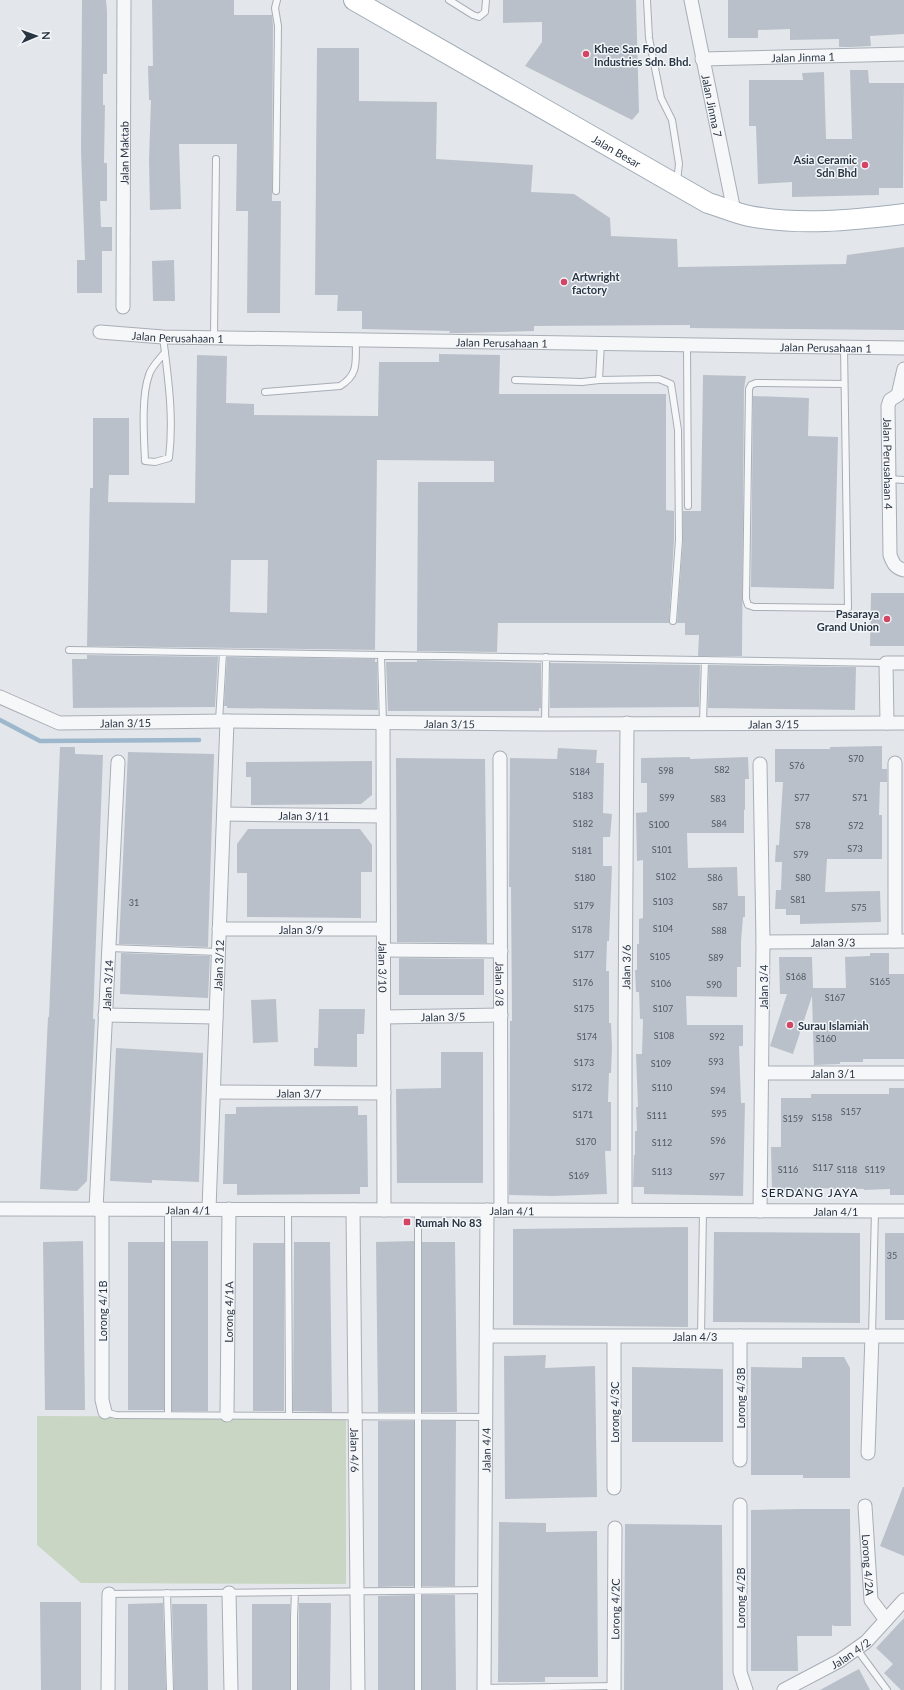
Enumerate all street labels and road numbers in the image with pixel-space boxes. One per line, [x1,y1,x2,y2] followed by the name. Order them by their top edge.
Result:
[771,49,835,64] street label: Jalan Jinma 1
[700,73,725,138] street label: Jalan Jinma 7
[117,121,130,185] street label: Jalan Maktab
[590,132,644,170] street label: Jalan Besar
[131,328,224,344] street label: Jalan Perusahaan 1
[456,335,548,349] street label: Jalan Perusahaan 1
[780,340,872,354] street label: Jalan Perusahaan 1
[882,418,896,510] street label: Jalan Perusahaan 4
[100,715,151,729] street label: Jalan 3/15
[424,716,475,730] street label: Jalan 3/15
[748,717,799,730] street label: Jalan 3/15
[278,808,330,822] street label: Jalan 3/11
[279,923,323,936] street label: Jalan 3/9
[811,935,855,948] street label: Jalan 3/3
[211,939,225,991] street label: Jalan 3/12
[377,941,390,993] street label: Jalan 3/10
[619,945,632,989] street label: Jalan 3/6
[99,959,115,1011] street label: Jalan 3/14
[494,962,507,1006] street label: Jalan 3/8
[757,964,770,1009] street label: Jalan 3/4
[421,1009,465,1023] street label: Jalan 3/5
[811,1067,855,1080] street label: Jalan 3/1
[277,1086,321,1099] street label: Jalan 3/7
[166,1203,210,1216] street label: Jalan 4/1
[490,1204,534,1217] street label: Jalan 4/1
[814,1204,858,1217] street label: Jalan 4/1
[96,1280,109,1342] street label: Lorong 4/1B
[221,1281,235,1343] street label: Lorong 4/1A
[673,1330,717,1343] street label: Jalan 4/3
[734,1367,747,1429] street label: Lorong 4/3B
[608,1381,621,1443] street label: Lorong 4/3C
[479,1427,492,1472] street label: Jalan 4/4
[349,1428,362,1472] street label: Jalan 4/6
[860,1534,877,1597] street label: Lorong 4/2A
[734,1567,747,1629] street label: Lorong 4/2B
[608,1578,621,1640] street label: Lorong 4/2C
[828,1635,872,1671] street label: Jalan 4/2

